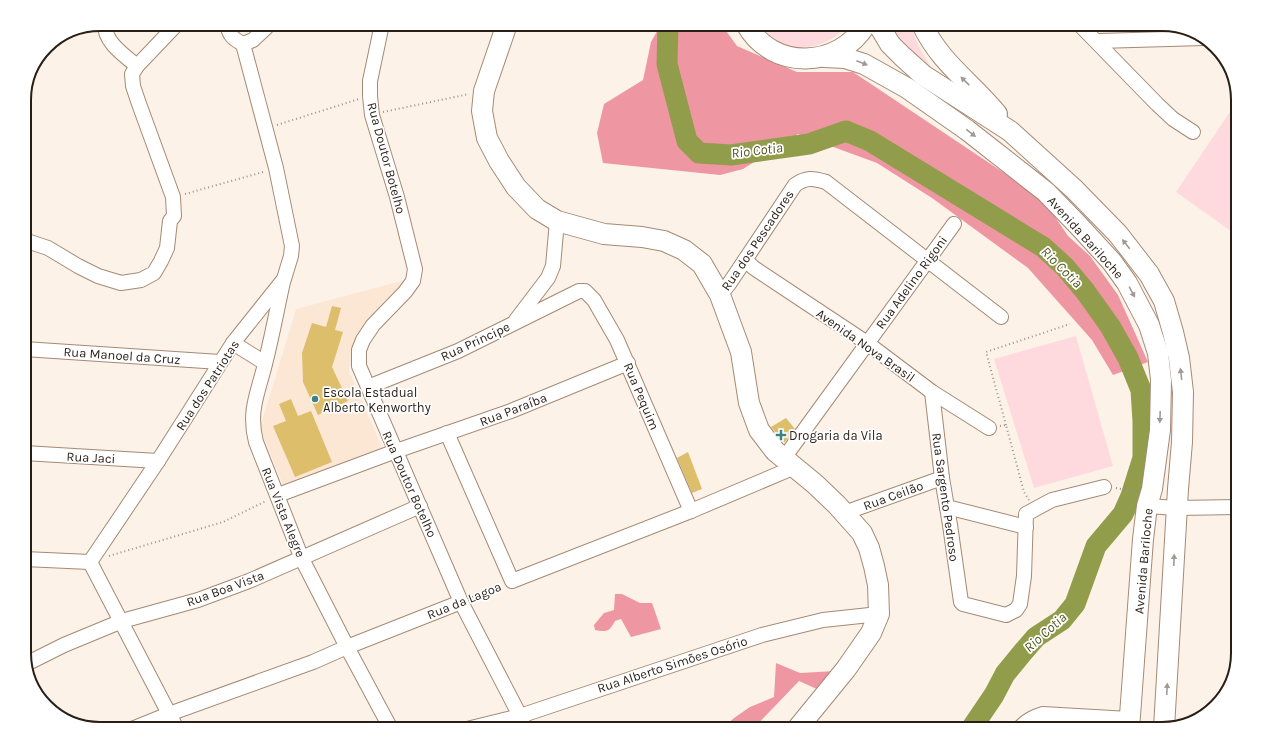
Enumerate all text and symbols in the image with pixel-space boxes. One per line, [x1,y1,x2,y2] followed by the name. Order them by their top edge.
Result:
[856,61,868,67] one-way arrow
[960,77,970,86] one-way arrow
[364,101,409,215] street label: Rua Doutor Botelho
[966,129,977,137] one-way arrow
[730,139,784,162] water label: Rio Cotia
[718,187,797,294] street label: Rua dos Pescadores
[1045,193,1127,282] street label: Avenida Bariloche
[873,233,950,332] street label: Rua Adelino Rigoni
[1122,238,1130,249] one-way arrow
[1037,243,1086,292] water label: Rio Cotia
[1129,286,1136,298] one-way arrow
[813,306,918,385] street label: Avenida Nova Brasil
[438,319,512,364] street label: Rua Principe
[173,337,242,433] street label: Rua dos Patriotas
[63,344,181,367] street label: Rua Manoel da Cruz
[620,360,662,432] street label: Rua Pequim
[1178,368,1184,380] one-way arrow
[323,385,431,415] place label: Escola Estadual Alberto Kenworthy
[477,390,549,429] street label: Rua Paraíba
[310,394,320,404] marker: Escola Estadual Alberto Kenworthy
[1157,411,1163,424] one-way arrow
[789,428,883,443] place label: Drogaria da Vila
[379,429,440,540] street label: Rua Doutor Botelho
[776,430,786,440] marker: Drogaria da Vila
[929,432,962,562] street label: Rua Sargento Pedroso
[66,449,116,466] street label: Rua Jaci
[259,465,309,560] street label: Rua Vista Alegre
[861,478,925,513] street label: Rua Ceilão
[1131,507,1156,614] street label: Avenida Bariloche
[1171,553,1177,566] one-way arrow
[184,567,266,609] street label: Rua Boa Vista
[425,579,504,622] street label: Rua da Lagoa
[1020,609,1070,656] water label: Rio Cotia
[595,633,749,696] street label: Rua Alberto Simões Osório
[1163,683,1170,695] one-way arrow

